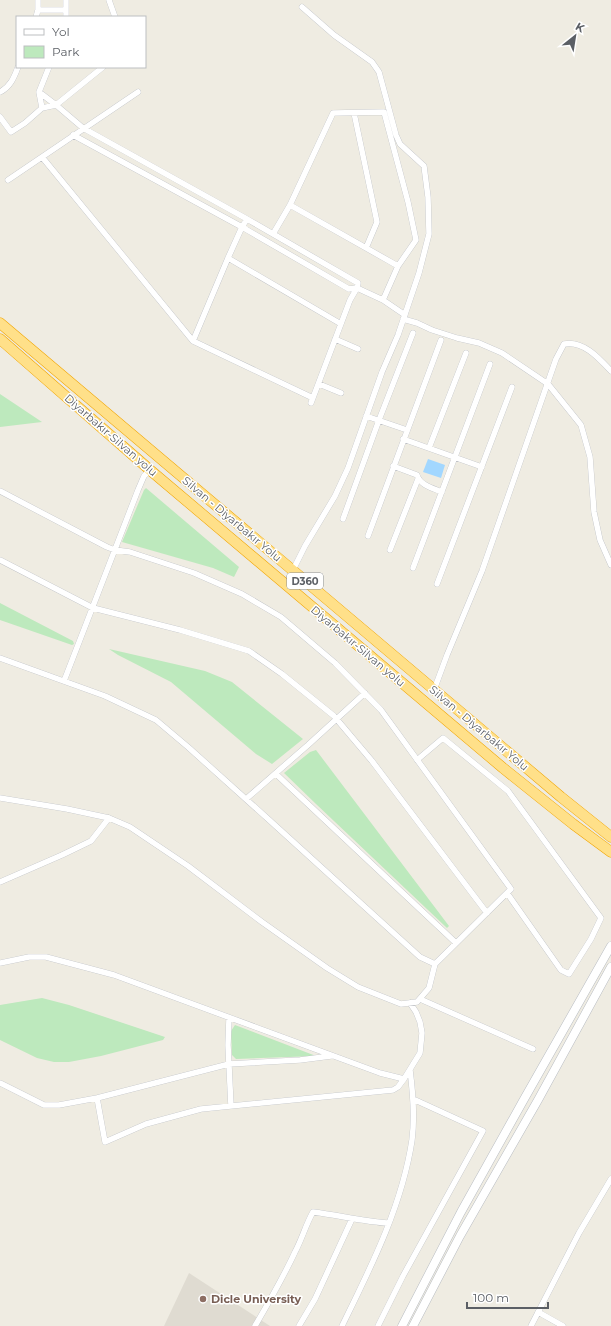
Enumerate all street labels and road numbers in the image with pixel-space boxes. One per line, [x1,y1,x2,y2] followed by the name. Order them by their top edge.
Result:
[62,391,160,479] street label: Diyarbakır-Silvan yolu
[180,473,284,565] street label: Silvan - Diyarbakır Yolu
[287,573,323,589] road number: D360
[308,603,408,689] street label: Diyarbakır-Silvan yolu
[427,682,531,774] street label: Silvan - Diyarbakır Yolu

